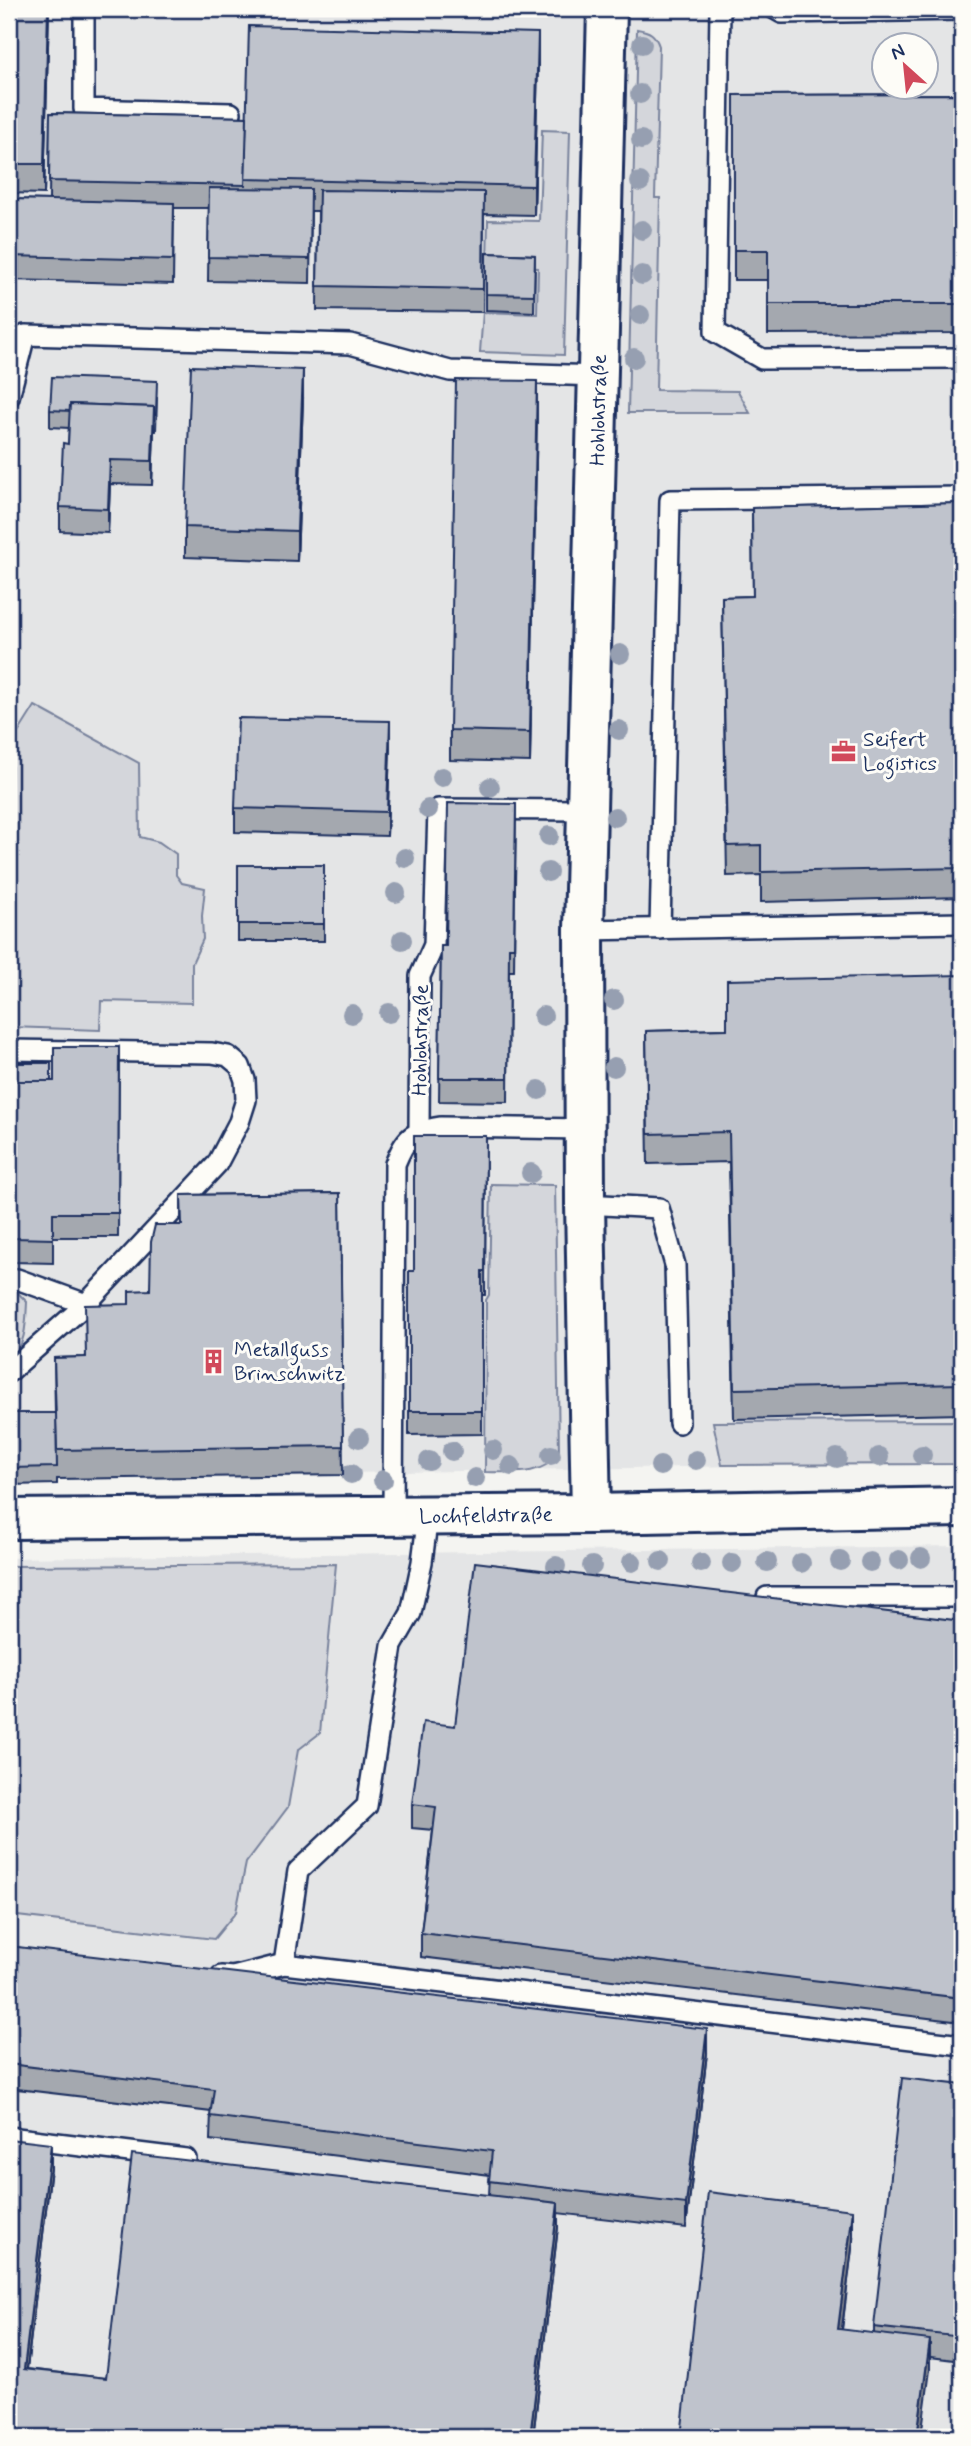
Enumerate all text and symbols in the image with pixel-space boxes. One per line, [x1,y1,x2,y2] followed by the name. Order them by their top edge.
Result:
[870,32,940,102] north arrow
[887,38,909,66] text: N
[584,354,614,466] street label: Hohlohstraße
[863,726,937,780] place label: Seifert Logistics
[829,737,857,765] office icon: Seifert Logistics
[406,984,436,1096] street label: Hohlohstraße
[234,1336,345,1388] place label: Metallguss Brinschwitz
[200,1347,228,1375] building icon: Metallguss Brinschwitz
[419,1501,553,1531] street label: Lochfeldstraße

